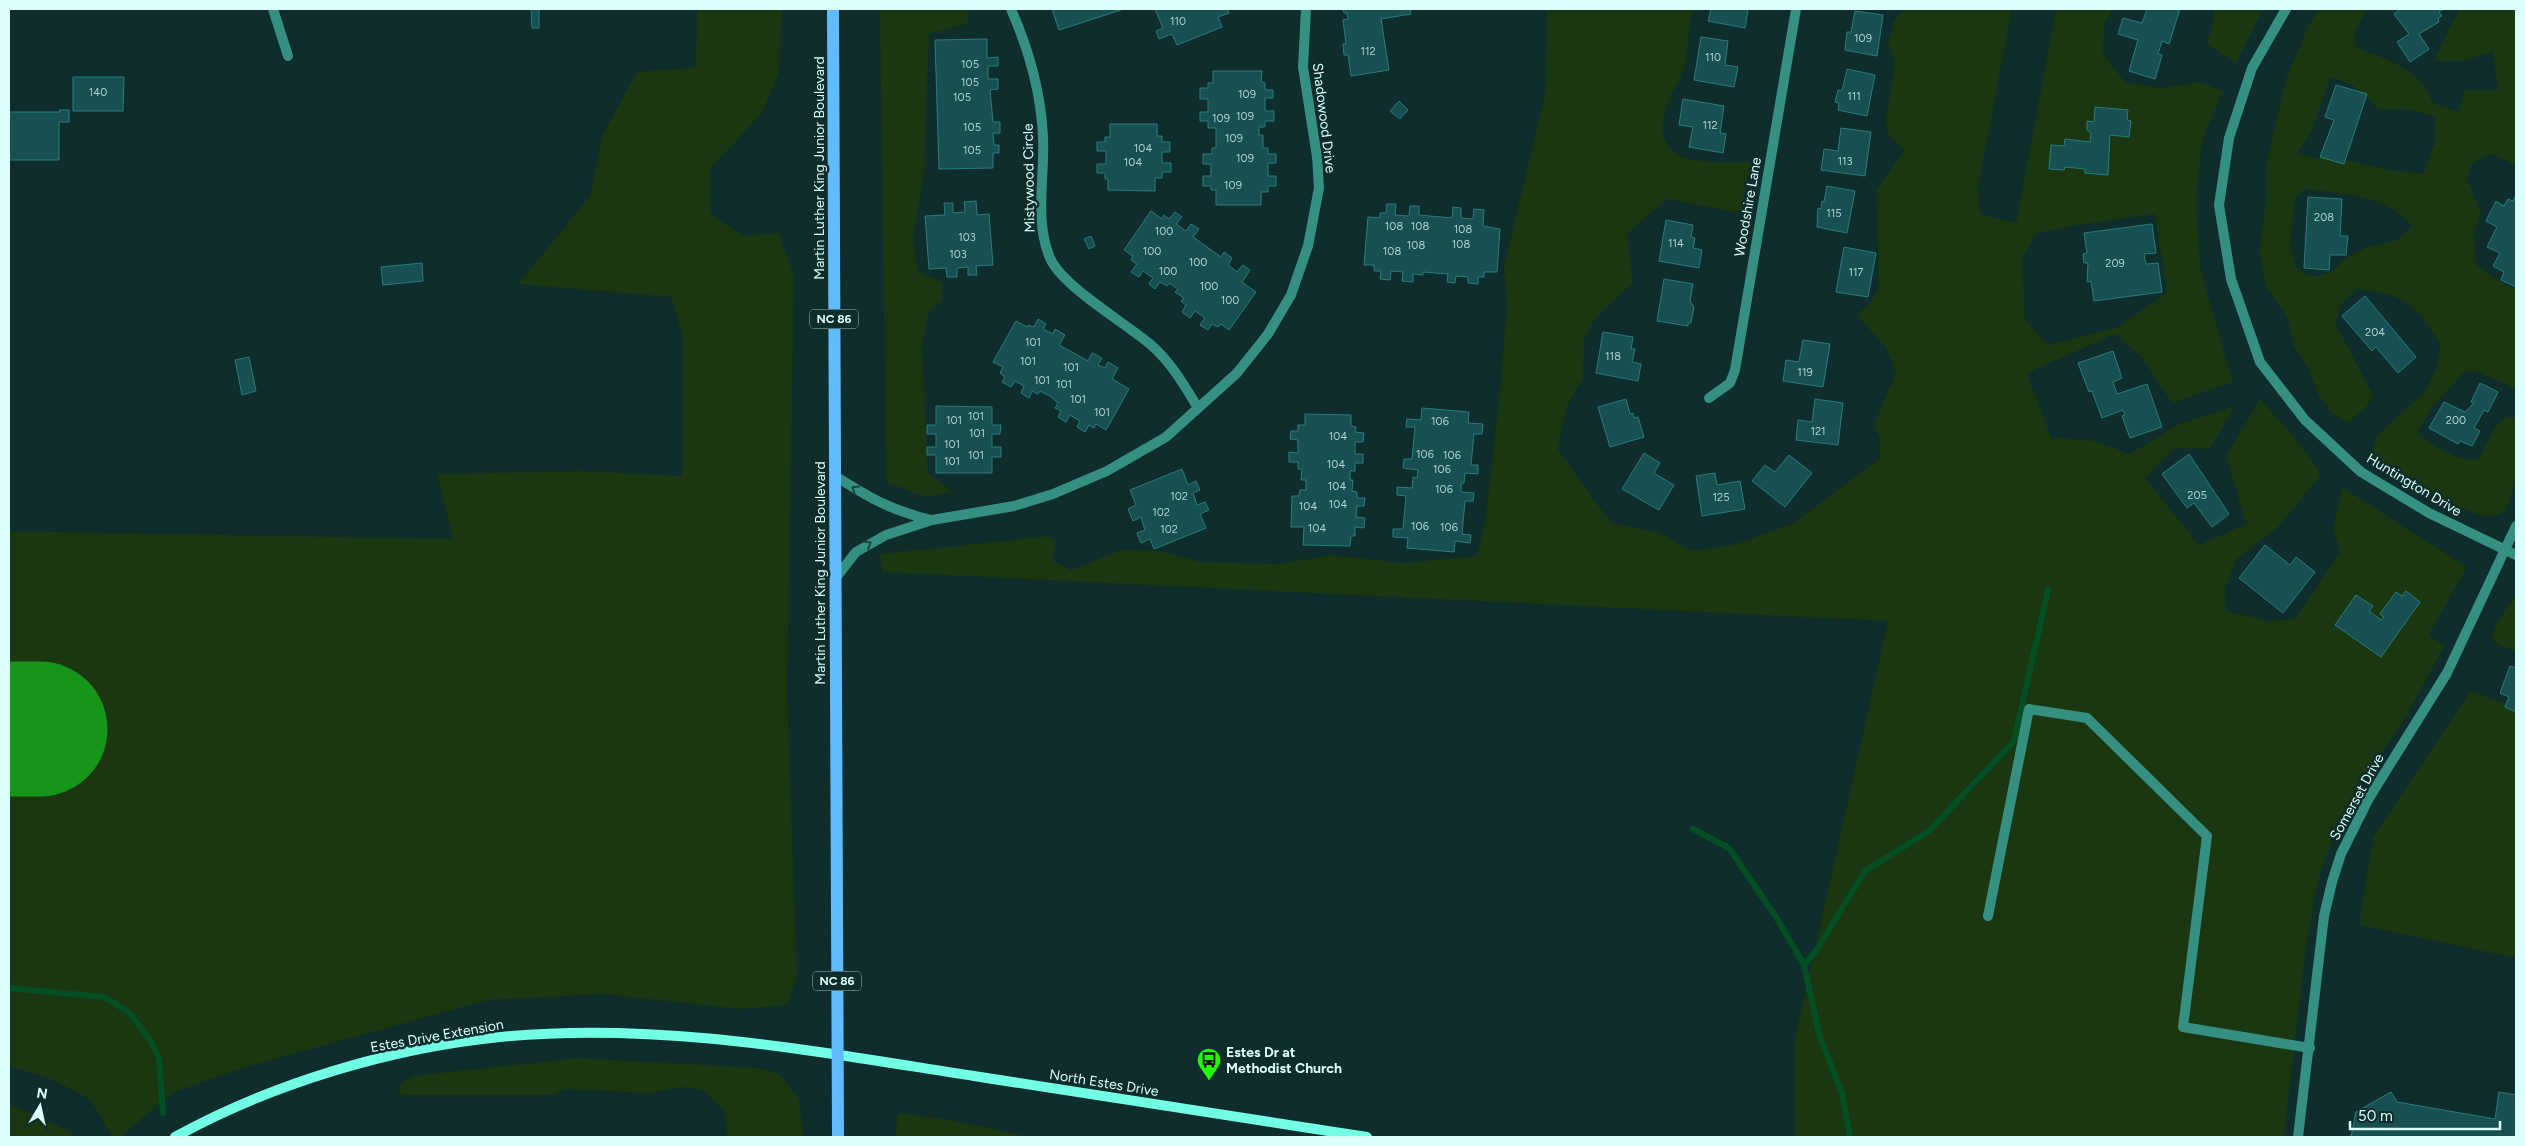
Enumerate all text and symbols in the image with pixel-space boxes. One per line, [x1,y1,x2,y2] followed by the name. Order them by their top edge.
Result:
[1170,15,1186,28] house number: 110
[1854,32,1872,45] house number: 109
[1360,45,1376,58] house number: 112
[1705,51,1721,64] house number: 110
[811,56,828,280] street label: Martin Luther King Junior Boulevard
[961,58,979,71] house number: 105
[1309,62,1339,174] street label: Shadowood Drive
[961,76,979,89] house number: 105
[89,86,107,99] house number: 140
[1238,88,1256,101] house number: 109
[1847,90,1861,103] house number: 111
[953,91,971,104] house number: 105
[1236,110,1254,123] house number: 109
[1212,112,1230,125] house number: 109
[1702,119,1718,132] house number: 112
[963,121,981,134] house number: 105
[1020,123,1038,233] street label: Mistywood Circle
[1225,132,1243,145] house number: 109
[1134,142,1152,155] house number: 104
[963,144,981,157] house number: 105
[1236,152,1254,165] house number: 109
[1837,155,1853,168] house number: 113
[1124,156,1142,169] house number: 104
[1731,156,1765,258] street label: Woodshire Lane
[1224,179,1242,192] house number: 109
[1826,207,1842,220] house number: 115
[2314,211,2334,224] house number: 208
[1385,220,1403,233] house number: 108
[1411,220,1429,233] house number: 108
[1454,223,1472,236] house number: 108
[1155,225,1173,238] house number: 100
[958,231,976,244] house number: 103
[1668,237,1684,250] house number: 114
[1452,238,1470,251] house number: 108
[1407,239,1425,252] house number: 108
[1143,245,1161,258] house number: 100
[1383,245,1401,258] house number: 108
[949,248,967,261] house number: 103
[1189,256,1207,269] house number: 100
[2105,257,2125,270] house number: 209
[1159,265,1177,278] house number: 100
[1849,266,1864,279] house number: 117
[1200,280,1218,293] house number: 100
[1221,294,1239,307] house number: 100
[810,310,858,328] road number: NC 86
[2365,326,2385,339] house number: 204
[1025,336,1041,349] house number: 101
[1605,350,1621,363] house number: 118
[1020,355,1036,368] house number: 101
[1063,361,1079,374] house number: 101
[1797,366,1813,379] house number: 119
[1034,374,1050,387] house number: 101
[1056,378,1072,391] house number: 101
[1070,393,1086,406] house number: 101
[1094,406,1110,419] house number: 101
[968,410,984,423] house number: 101
[946,414,962,427] house number: 101
[2446,414,2466,427] house number: 200
[1431,415,1449,428] house number: 106
[1810,425,1826,438] house number: 121
[969,427,985,440] house number: 101
[1329,430,1347,443] house number: 104
[944,438,960,451] house number: 101
[1416,448,1434,461] house number: 106
[968,449,984,462] house number: 101
[1443,449,1461,462] house number: 106
[2363,450,2465,520] street label: Huntington Drive
[944,455,960,468] house number: 101
[1327,458,1345,471] house number: 104
[812,461,829,685] street label: Martin Luther King Junior Boulevard
[1433,463,1451,476] house number: 106
[1328,480,1346,493] house number: 104
[1435,483,1453,496] house number: 106
[851,485,860,495] one-way arrow
[2187,489,2207,502] house number: 205
[1170,490,1188,503] house number: 102
[1712,491,1730,504] house number: 125
[1329,498,1347,511] house number: 104
[1299,500,1317,513] house number: 104
[1152,506,1170,519] house number: 102
[1411,520,1429,533] house number: 106
[1440,521,1458,534] house number: 106
[1308,522,1326,535] house number: 104
[1160,523,1178,536] house number: 102
[863,541,872,551] one-way arrow
[2326,750,2388,843] street label: Somerset Drive
[813,971,861,990] road number: NC 86
[369,1016,505,1056] street label: Estes Drive Extension
[1226,1044,1342,1077] place label: Estes Dr at Methodist Church
[1196,1047,1222,1081] bus stop icon: Estes Dr at Methodist Church
[1048,1066,1160,1100] street label: North Estes Drive
[15,1081,65,1131] north arrow
[35,1084,49,1103] text: N
[2350,1098,2500,1130] scale bar
[2358,1107,2393,1125] text: 50 m

